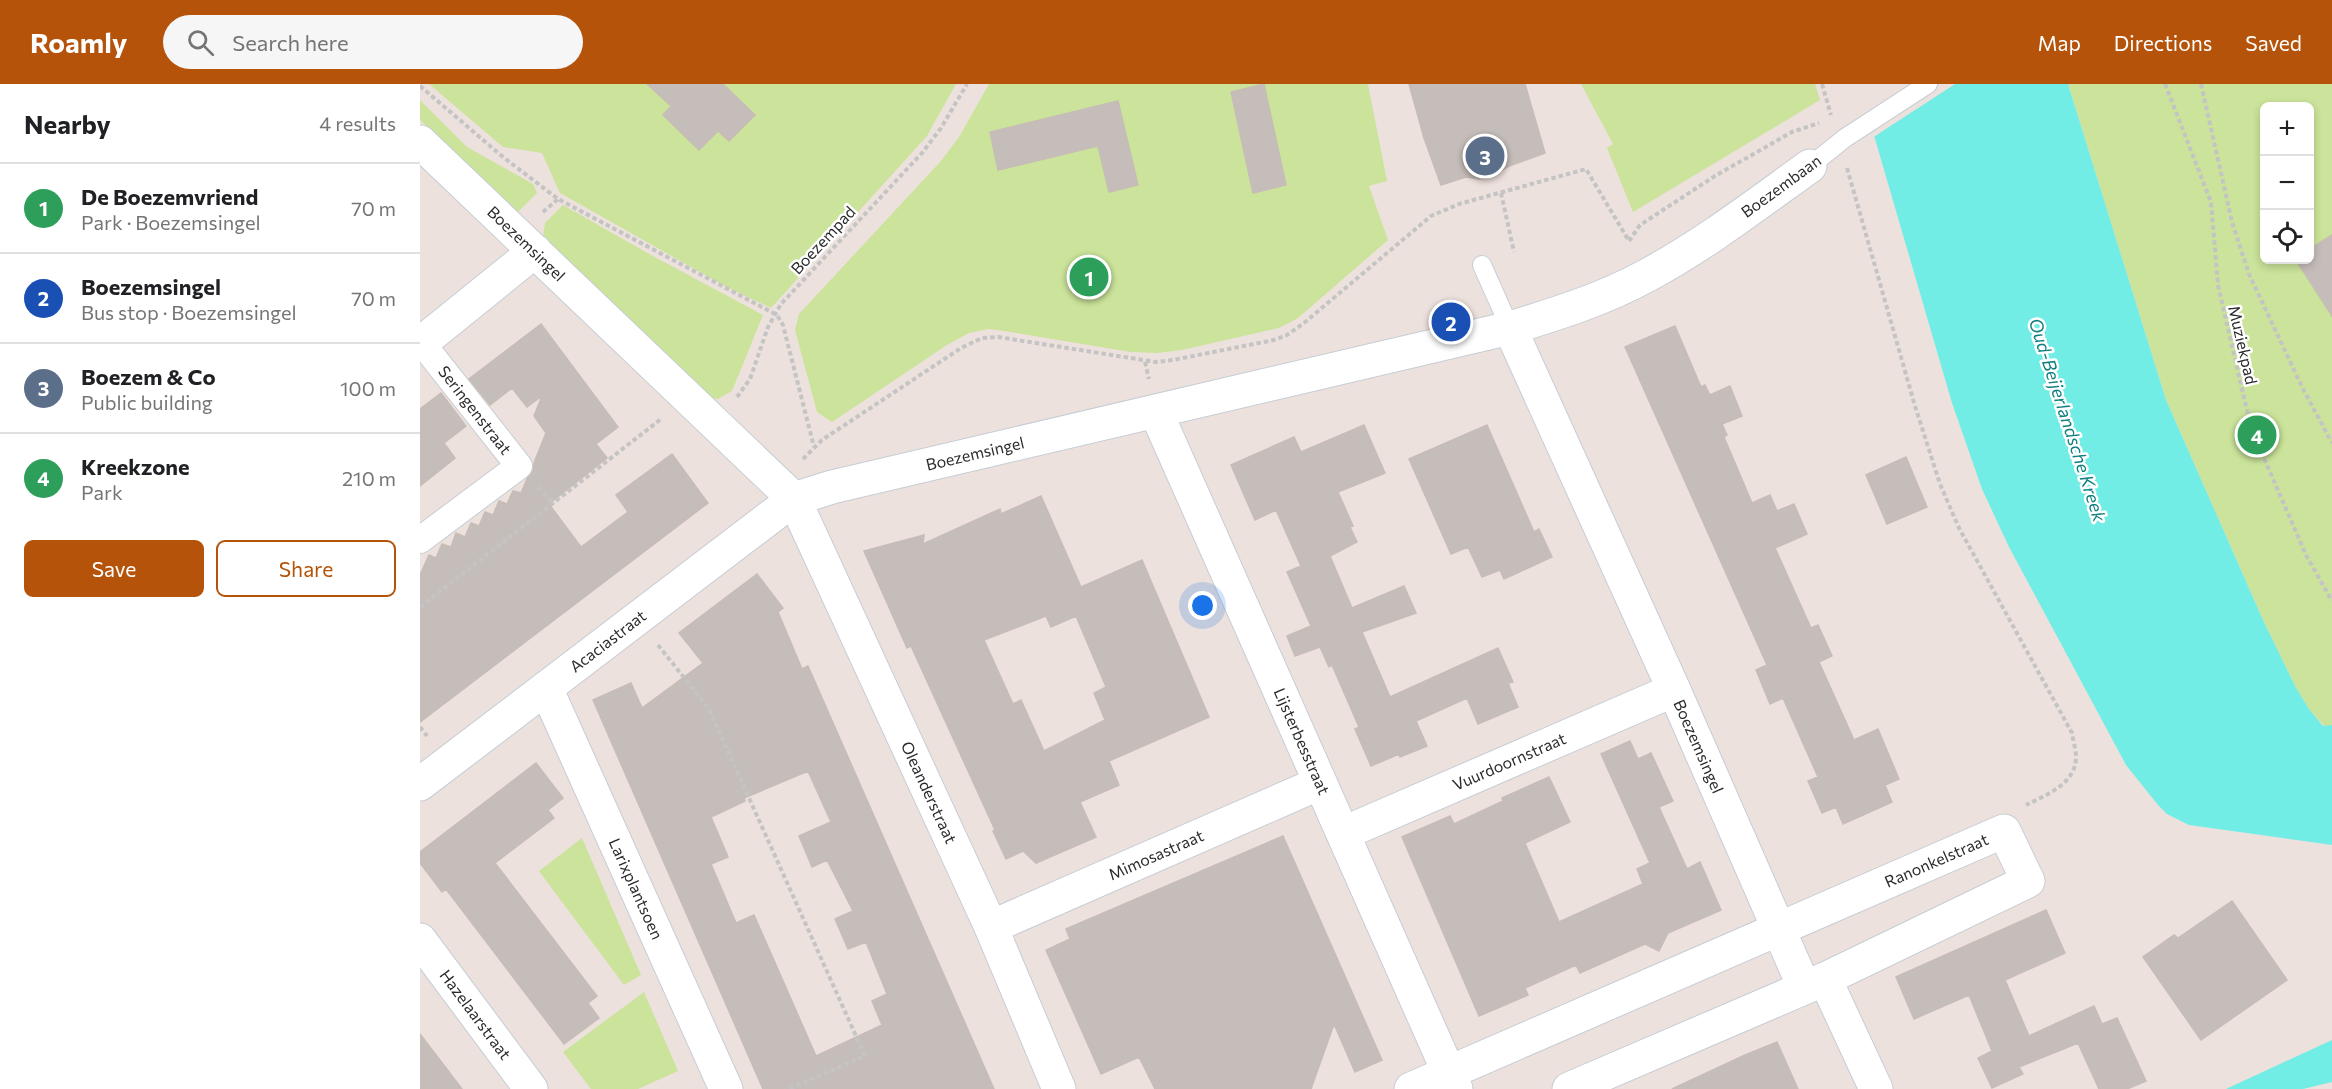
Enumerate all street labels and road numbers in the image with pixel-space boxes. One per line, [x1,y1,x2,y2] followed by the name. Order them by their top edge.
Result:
[1737,150,1824,221] street label: Boezembaan
[484,202,570,285] street label: Boezemsingel
[786,202,859,277] street label: Boezempad
[2225,304,2262,386] street label: Muziekpad
[435,362,516,458] street label: Seringenstraat
[924,432,1026,474] street label: Boezemsingel
[566,605,650,676] street label: Acaciastraat
[1270,685,1334,798] street label: Lijsterbesstraat
[1670,696,1728,796] street label: Boezemsingel
[1449,728,1569,794] street label: Vuurdoornstraat
[898,738,961,847] street label: Oleanderstraat
[1105,825,1207,883] street label: Mimosastraat
[1881,829,1991,891] street label: Ranonkelstraat
[606,835,667,942] street label: Larixplantsoen
[436,966,516,1063] street label: Hazelaarstraat

